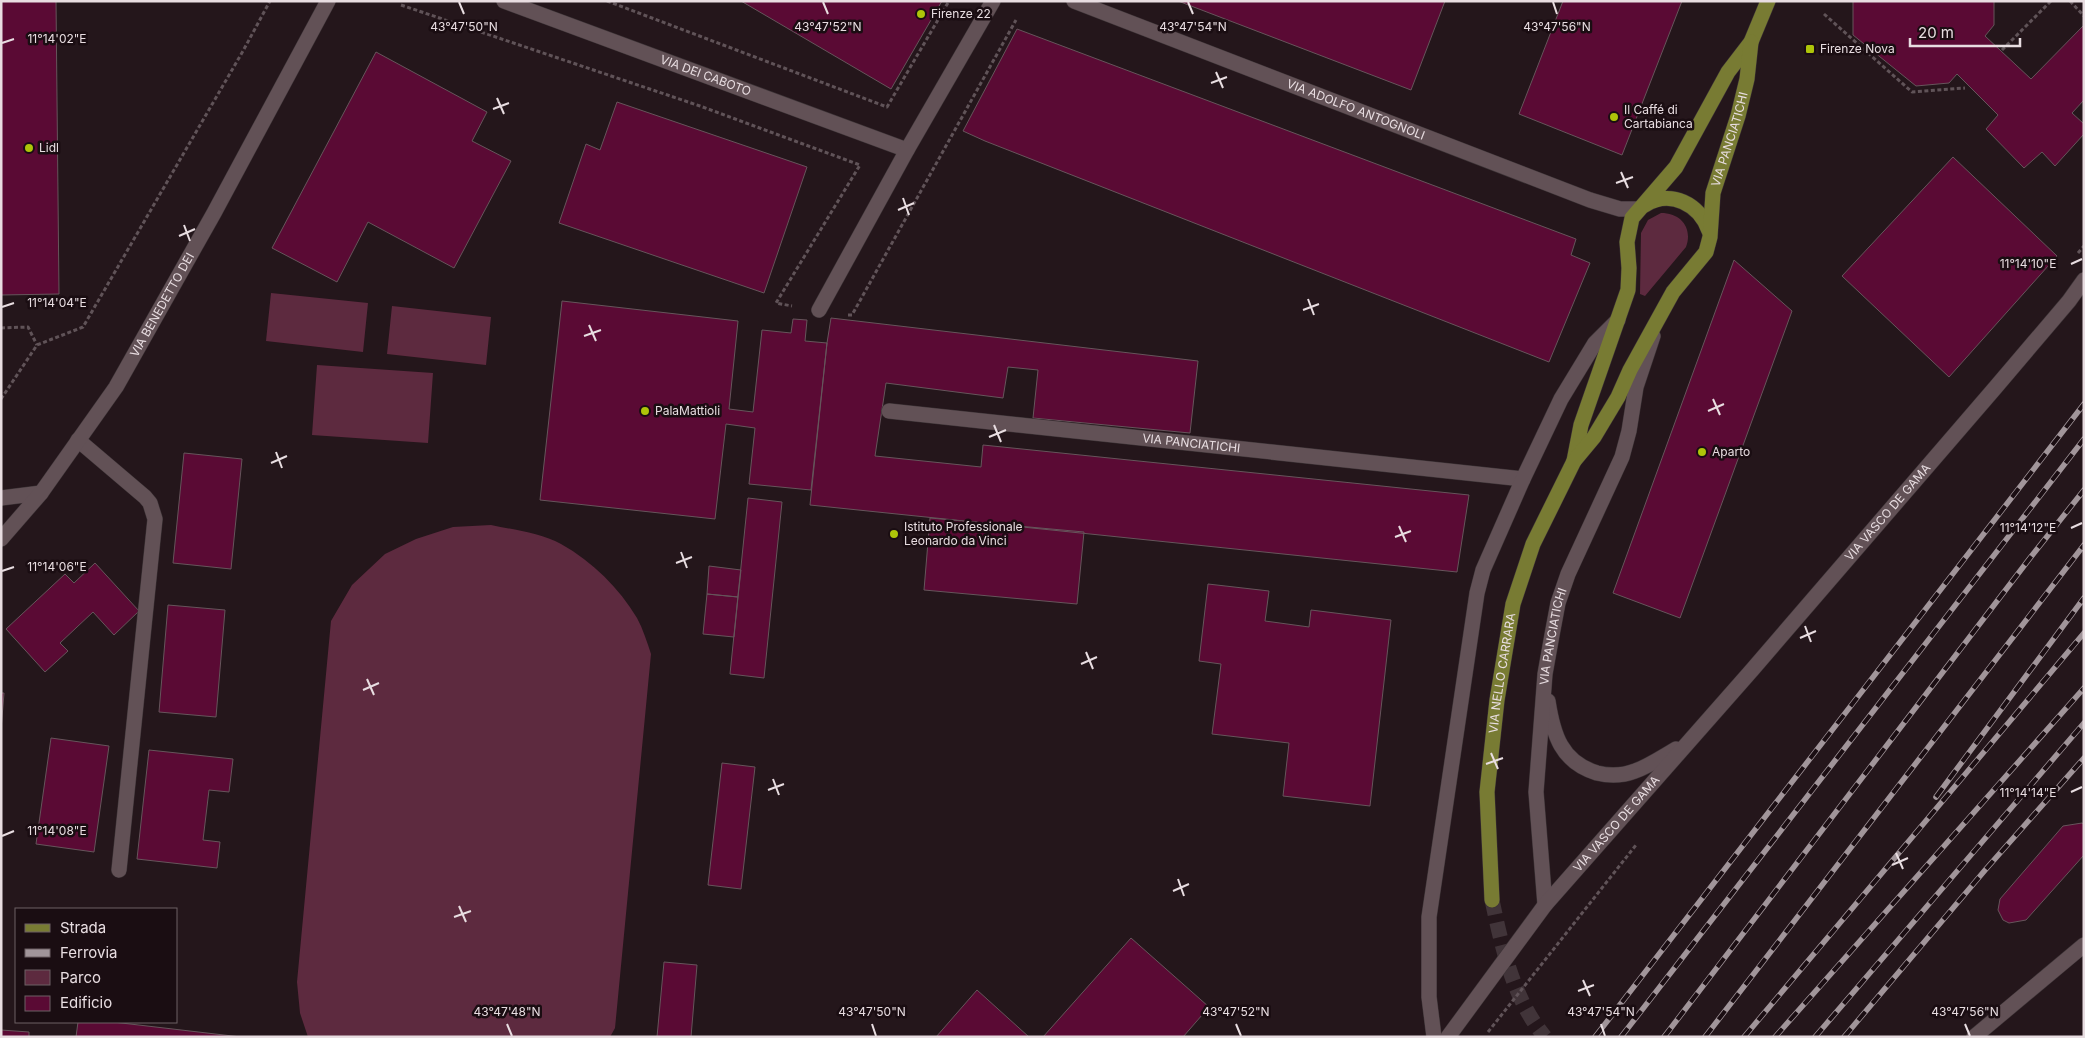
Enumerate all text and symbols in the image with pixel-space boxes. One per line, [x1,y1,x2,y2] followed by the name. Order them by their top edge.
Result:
[931,6,991,21] place label: Firenze 22
[915,8,927,20] marker: Firenze 22
[1910,15,2020,47] scale bar
[430,19,498,34] text: 43°47'50"N
[794,19,862,34] text: 43°47'52"N
[1159,19,1227,34] text: 43°47'54"N
[1523,19,1591,34] text: 43°47'56"N
[1918,23,1954,42] text: 20 m
[27,31,87,46] text: 11°14'02"E
[1820,41,1895,56] place label: Firenze Nova
[1804,43,1816,55] marker: Firenze Nova
[658,51,753,99] street label: VIA DEI CABOTO
[1285,76,1427,143] street label: VIA ADOLFO ANTOGNOLI
[1708,90,1751,189] street label: VIA PANCIATICHI
[1624,102,1693,131] place label: Il Caffé di Cartabianca
[1608,111,1620,123] marker: Il Caffé di Cartabianca
[39,140,59,155] place label: Lidl
[23,142,35,154] marker: Lidl
[126,250,197,359] street label: VIA BENEDETTO DEI
[2000,256,2056,271] text: 11°14'10"E
[27,295,87,310] text: 11°14'04"E
[655,403,720,418] place label: PalaMattioli
[639,405,651,417] marker: PalaMattioli
[1142,430,1241,456] street label: VIA PANCIATICHI
[1712,444,1750,459] place label: Aparto
[1696,446,1708,458] marker: Aparto
[1841,460,1933,564] street label: VIA VASCO DE GAMA
[904,519,1023,548] place label: Istituto Professionale Leonardo da Vinci
[2000,520,2056,535] text: 11°14'12"E
[888,528,900,540] marker: Istituto Professionale Leonardo da Vinci
[27,559,87,574] text: 11°14'06"E
[1536,586,1570,685] street label: VIA PANCIATICHI
[1485,612,1518,734] street label: VIA NELLO CARRARA
[1570,772,1663,875] street label: VIA VASCO DE GAMA
[2000,785,2056,800] text: 11°14'14"E
[27,823,87,838] text: 11°14'08"E
[15,908,178,1023] legend
[60,918,106,937] text: Strada
[60,943,117,962] text: Ferrovia
[60,968,101,987] text: Parco
[60,993,112,1012] text: Edificio
[473,1004,541,1019] text: 43°47'48"N
[838,1004,906,1019] text: 43°47'50"N
[1202,1004,1270,1019] text: 43°47'52"N
[1567,1004,1635,1019] text: 43°47'54"N
[1931,1004,1999,1019] text: 43°47'56"N

